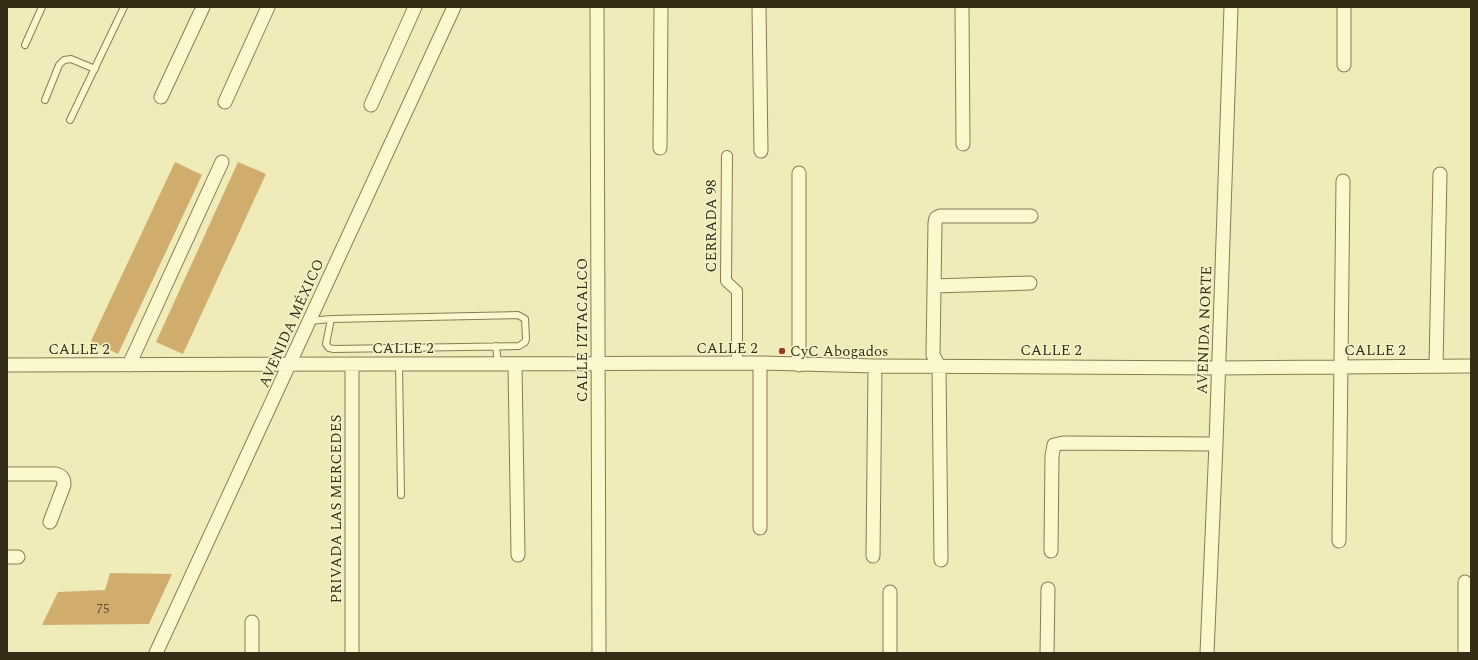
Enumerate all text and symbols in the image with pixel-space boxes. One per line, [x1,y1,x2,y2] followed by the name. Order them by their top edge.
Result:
[700,180,723,272] street label: CERRADA 98
[253,255,330,391] street label: AVENIDA MÉXICO
[571,258,594,402] street label: CALLE IZTACALCO
[1191,265,1218,395] street label: AVENIDA NORTE
[372,337,434,360] street label: CALLE 2
[696,337,758,360] street label: CALLE 2
[48,338,110,361] street label: CALLE 2
[1020,339,1082,362] street label: CALLE 2
[1344,339,1406,362] street label: CALLE 2
[790,340,889,363] place label: CyC Abogados
[777,346,787,356] marker: CyC Abogados
[325,415,348,603] street label: PRIVADA LAS MERCEDES
[97,599,110,619] house number: 75

